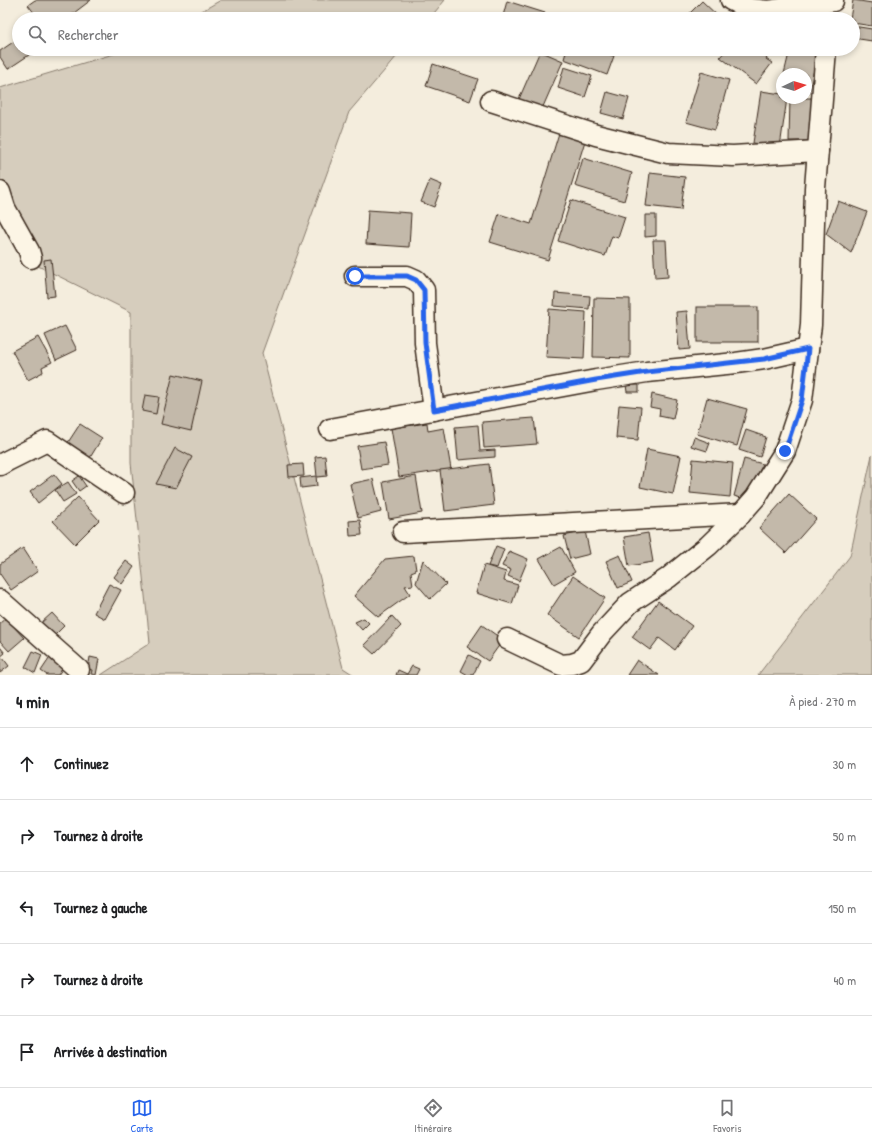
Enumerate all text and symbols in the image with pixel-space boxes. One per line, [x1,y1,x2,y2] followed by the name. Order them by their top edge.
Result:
[12,12,860,56] search box
[26,23,48,45] icon: search
[58,24,119,45] text: Rechercher
[776,68,812,104] north arrow
[346,267,364,285] route start
[776,442,794,460] route end
[16,690,49,713] text: 4 min
[789,692,856,710] text: À pied · 270 m
[16,753,38,775] icon: ahead
[54,753,109,774] text: Continuez
[833,755,856,773] text: 30 m
[16,825,38,847] icon: right
[54,825,143,846] text: Tournez à droite
[833,827,856,845] text: 50 m
[16,897,38,919] icon: left
[54,897,147,918] text: Tournez à gauche
[828,899,856,917] text: 150 m
[16,969,38,991] icon: right
[54,969,143,990] text: Tournez à droite
[833,971,856,989] text: 40 m
[16,1041,38,1063] icon: arrive
[54,1041,167,1062] text: Arrivée à destination
[131,1097,153,1135] tab: Carte
[414,1097,452,1135] tab: Itinéraire
[713,1097,741,1135] tab: Favoris

